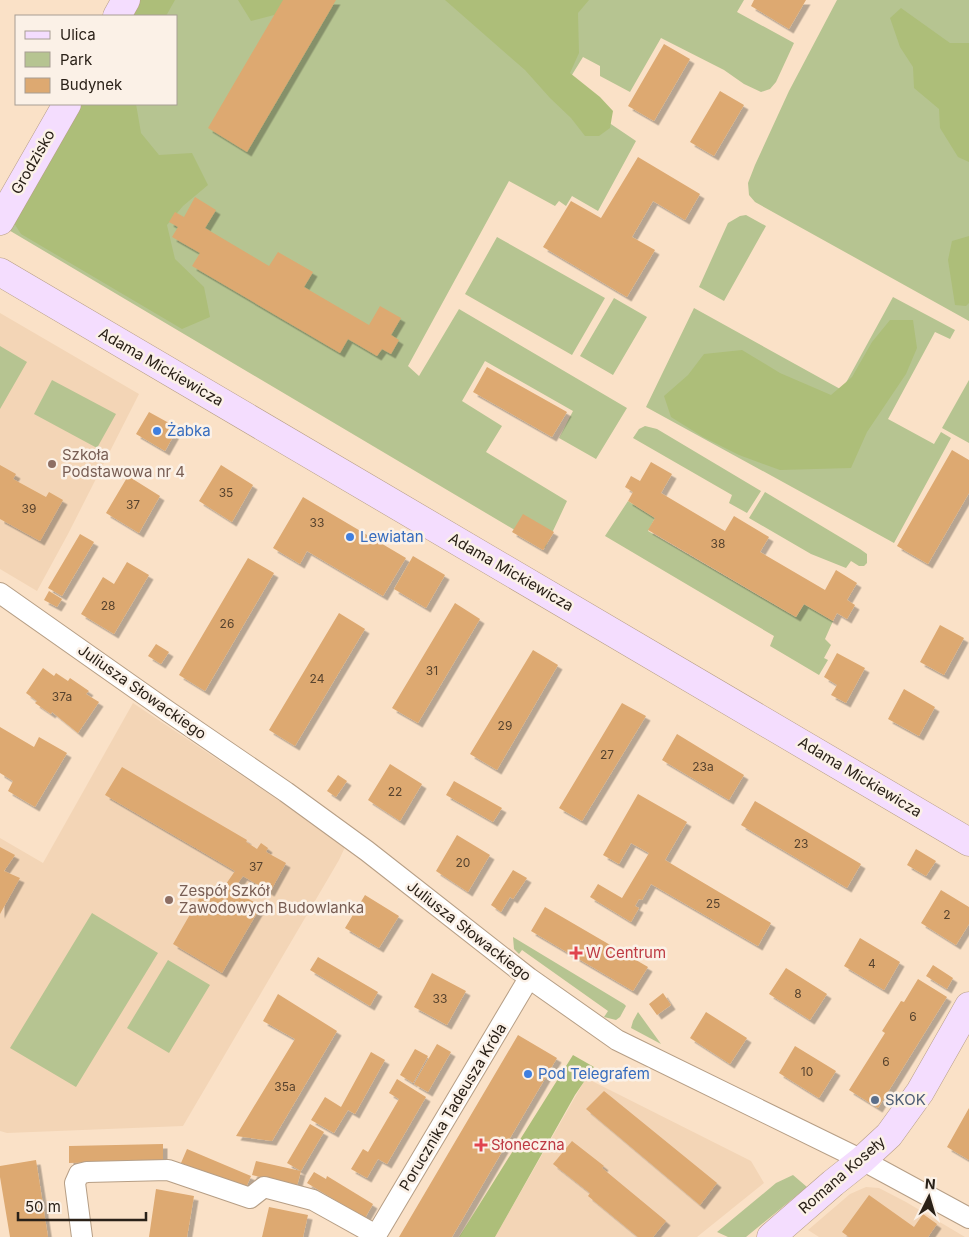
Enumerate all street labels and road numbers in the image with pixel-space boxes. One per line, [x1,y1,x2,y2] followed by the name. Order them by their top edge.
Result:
[6,126,59,197] street label: Grodzisko
[96,323,227,410] street label: Adama Mickiewicza
[446,528,577,615] street label: Adama Mickiewicza
[74,640,210,743] street label: Juliusza Słowackiego
[795,732,925,821] street label: Adama Mickiewicza
[403,876,535,985] street label: Juliusza Słowackiego
[395,1019,510,1194] street label: Porucznika Tadeusza Króla
[794,1131,889,1217] street label: Romana Koseły

